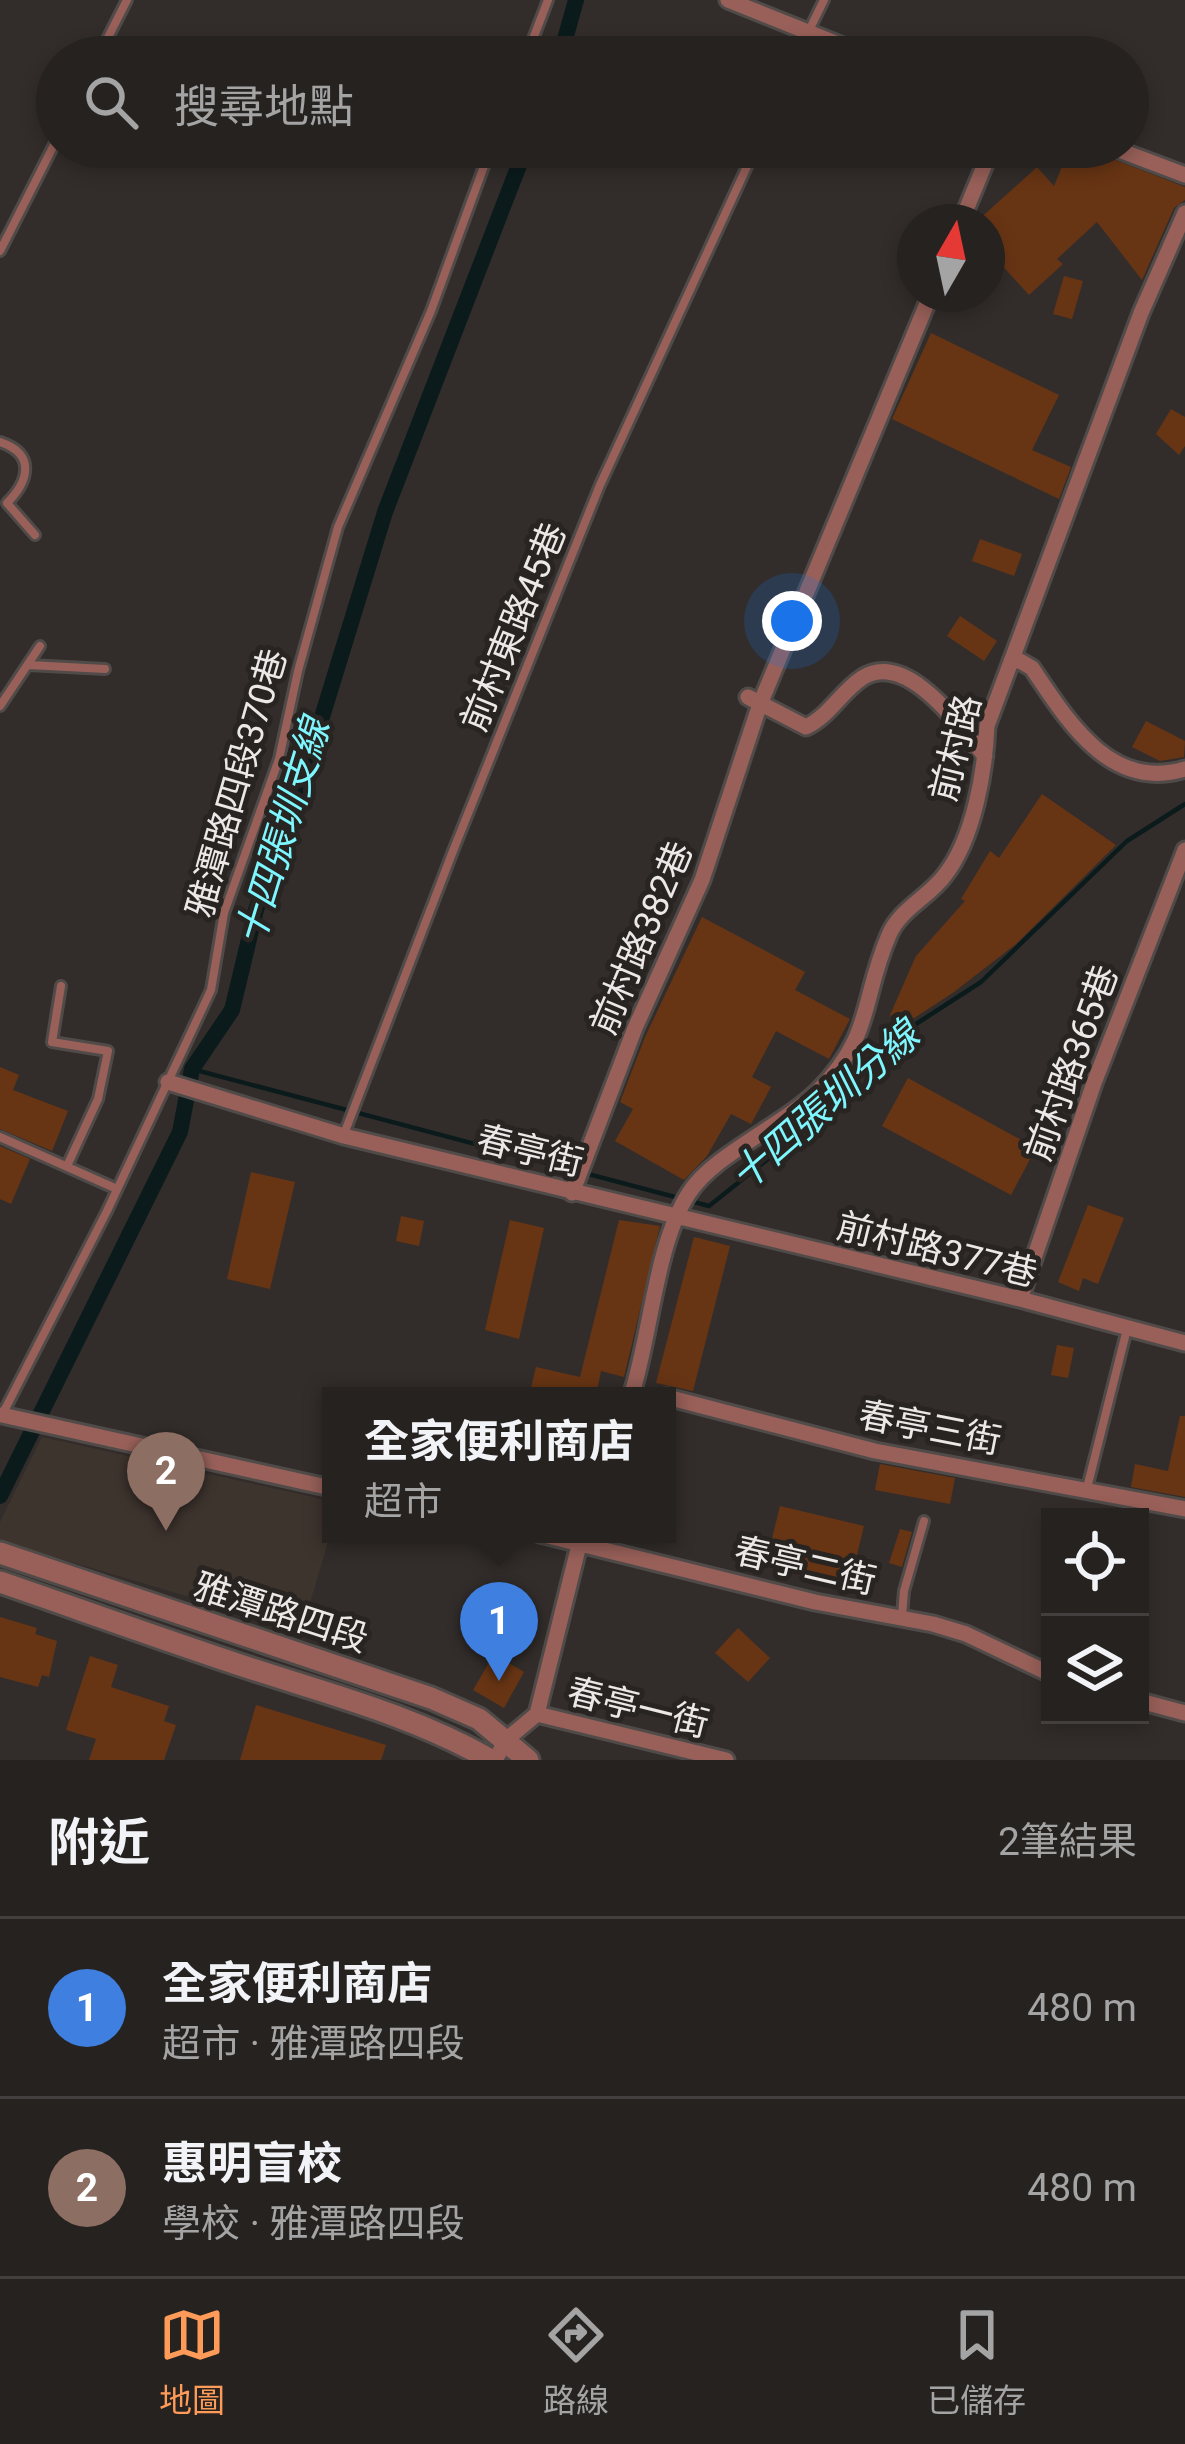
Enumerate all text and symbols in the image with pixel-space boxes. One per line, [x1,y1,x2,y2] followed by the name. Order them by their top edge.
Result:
[36,36,1149,168] search box
[78,69,144,135] icon: search
[174,80,354,133] text: 搜尋地點
[897,204,1005,312] north arrow
[453,517,575,737] street label: 前村東路45巷
[762,591,822,651] your location
[179,644,295,922] street label: 雅潭路四段370巷
[923,691,989,805] street label: 前村路
[227,710,340,951] water label: 十四張圳支線
[583,836,701,1040] street label: 前村路382巷
[1017,960,1127,1166] street label: 前村路365巷
[722,1009,931,1200] water label: 十四張圳分線
[473,1118,587,1184] street label: 春亭街
[833,1205,1041,1295] street label: 前村路377巷
[322,1387,676,1543] popup
[855,1394,1005,1462] street label: 春亭三街
[364,1415,634,1468] text: 全家便利商店
[127,1432,205,1531] pin: 2
[364,1479,442,1525] text: 超市
[1041,1508,1149,1724] map controls
[1041,1508,1149,1616] button: locate
[730,1529,880,1603] street label: 春亭二街
[189,1565,373,1661] street label: 雅潭路四段
[460,1582,538,1681] pin: 1
[1041,1616,1149,1724] button: layers
[563,1670,713,1746] street label: 春亭一街
[48,1813,150,1872] text: 附近
[998,1819,1137,1865] text: 2筆結果
[162,1957,432,2010] text: 全家便利商店
[76,1985,98,2031] text: 1
[1027,1985,1137,2031] text: 480 m
[162,2021,465,2067] text: 超市 · 雅潭路四段
[162,2137,342,2190] text: 惠明盲校
[76,2165,98,2211] text: 2
[1027,2165,1137,2211] text: 480 m
[162,2201,465,2247] text: 學校 · 雅潭路四段
[159,2302,225,2422] tab: 地圖
[543,2302,609,2422] tab: 路線
[927,2302,1026,2422] tab: 已儲存

